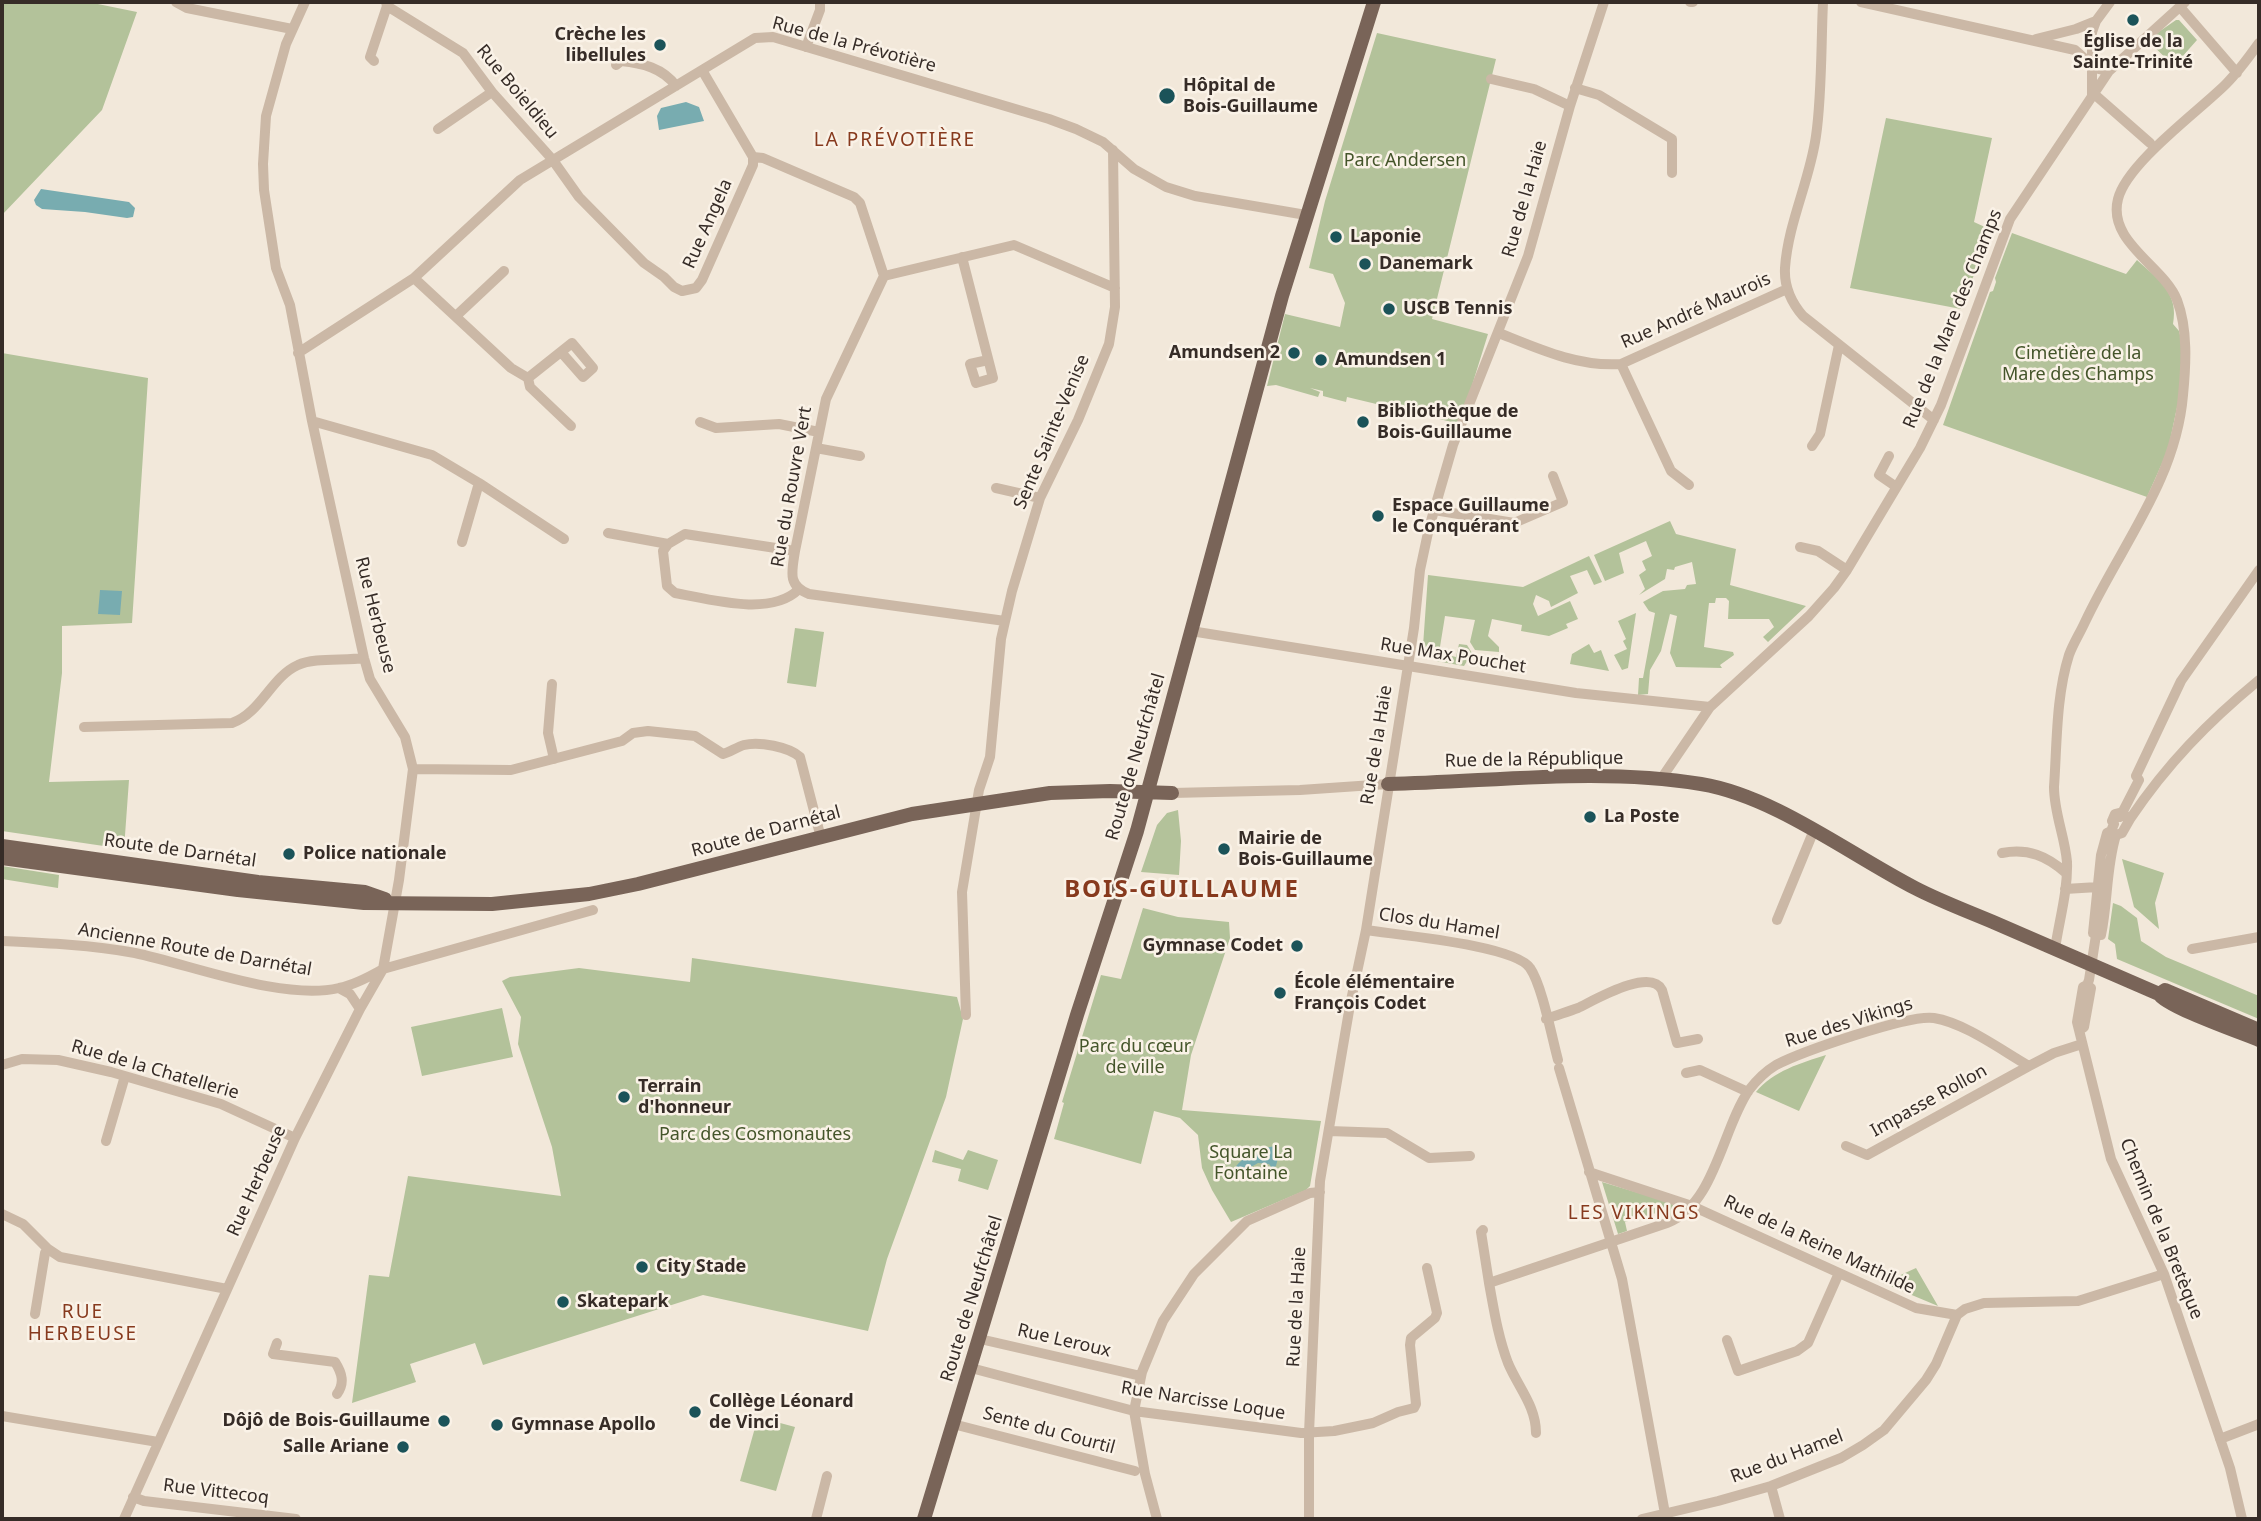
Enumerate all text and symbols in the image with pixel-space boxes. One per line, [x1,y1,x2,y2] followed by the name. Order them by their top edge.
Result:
[2125,12,2141,28] marker: Église de la Sainte-Trinité
[770,13,938,77] street label: Rue de la Prévotière
[554,24,646,66] place label: Crèche les libellules
[2073,31,2193,74] place label: Église de la Sainte-Trinité
[652,37,668,53] marker: Crèche les libellules
[471,41,563,143] street label: Rue Boieldieu
[1183,75,1318,118] place label: Hôpital de Bois-Guillaume
[1157,86,1177,106] marker: Hôpital de Bois-Guillaume
[815,130,975,152] district label: LA PRÉVOTIÈRE
[1498,138,1552,260] street label: Rue de la Haie
[1344,150,1466,172] park label: Parc Andersen
[679,176,737,272] street label: Rue Angela
[1899,206,2007,432] street label: Rue de la Mare des Champs
[1350,226,1421,248] place label: Laponie
[1328,229,1344,245] marker: Laponie
[1379,253,1473,275] place label: Danemark
[1357,256,1373,272] marker: Danemark
[1618,268,1774,354] street label: Rue André Maurois
[1403,298,1512,320] place label: USCB Tennis
[1381,301,1397,317] marker: USCB Tennis
[1169,342,1280,364] place label: Amundsen 2
[2002,343,2154,386] park label: Cimetière de la Mare des Champs
[1286,345,1302,361] marker: Amundsen 2
[1335,349,1446,371] place label: Amundsen 1
[1010,351,1094,513] street label: Sente Sainte-Venise
[1313,352,1329,368] marker: Amundsen 1
[1377,401,1519,444] place label: Bibliothèque de Bois-Guillaume
[767,405,817,569] street label: Rue du Rouvre Vert
[1355,414,1371,430] marker: Bibliothèque de Bois-Guillaume
[1392,495,1550,538] place label: Espace Guillaume le Conquérant
[1370,508,1386,524] marker: Espace Guillaume le Conquérant
[350,555,400,675] street label: Rue Herbeuse
[1379,634,1527,678] street label: Rue Max Pouchet
[1102,671,1170,843] street label: Route de Neufchâtel
[1357,684,1397,806] street label: Rue de la Haie
[1444,748,1624,772] street label: Rue de la République
[689,802,843,862] street label: Route de Darnétal
[1604,806,1680,828] place label: La Poste
[1582,809,1598,825] marker: La Poste
[1238,828,1373,870] place label: Mairie de Bois-Guillaume
[102,830,258,872] street label: Route de Darnétal
[1216,841,1232,857] marker: Mairie de Bois-Guillaume
[303,843,446,865] place label: Police nationale
[281,846,297,862] marker: Police nationale
[1066,876,1298,904] district label: BOIS-GUILLAUME
[1377,904,1501,944] street label: Clos du Hamel
[77,919,313,981] street label: Ancienne Route de Darnétal
[1142,935,1283,957] place label: Gymnase Codet
[1289,938,1305,954] marker: Gymnase Codet
[1294,972,1455,1014] place label: École élémentaire François Codet
[1272,985,1288,1001] marker: École élémentaire François Codet
[1783,993,1915,1053] street label: Rue des Vikings
[69,1036,241,1104] street label: Rue de la Chatellerie
[1079,1036,1191,1078] park label: Parc du cœur de ville
[1867,1060,1991,1142] street label: Impasse Rollon
[638,1076,731,1118] place label: Terrain d'honneur
[616,1089,632,1105] marker: Terrain d'honneur
[223,1122,291,1240] street label: Rue Herbeuse
[659,1124,851,1146] park label: Parc des Cosmonautes
[2115,1135,2207,1323] street label: Chemin de la Bretèque
[1209,1142,1293,1184] park label: Square La Fontaine
[1720,1191,1918,1299] street label: Rue de la Reine Mathilde
[1569,1203,1699,1225] district label: LES VIKINGS
[936,1213,1008,1385] street label: Route de Neufchâtel
[1283,1246,1311,1368] street label: Rue de la Haie
[656,1256,746,1278] place label: City Stade
[634,1259,650,1275] marker: City Stade
[577,1291,669,1313] place label: Skatepark
[555,1294,571,1310] marker: Skatepark
[29,1302,137,1346] district label: RUE HERBEUSE
[1015,1320,1113,1362] street label: Rue Leroux
[1119,1377,1287,1425] street label: Rue Narcisse Loque
[709,1391,854,1434] place label: Collège Léonard de Vinci
[981,1403,1117,1459] street label: Sente du Courtil
[687,1404,703,1420] marker: Collège Léonard de Vinci
[222,1410,430,1432] place label: Dôjô de Bois-Guillaume
[436,1413,452,1429] marker: Dôjô de Bois-Guillaume
[511,1414,656,1436] place label: Gymnase Apollo
[489,1417,505,1433] marker: Gymnase Apollo
[1728,1426,1846,1488] street label: Rue du Hamel
[283,1436,389,1458] place label: Salle Ariane
[395,1439,411,1455] marker: Salle Ariane
[162,1475,270,1509] street label: Rue Vittecoq

